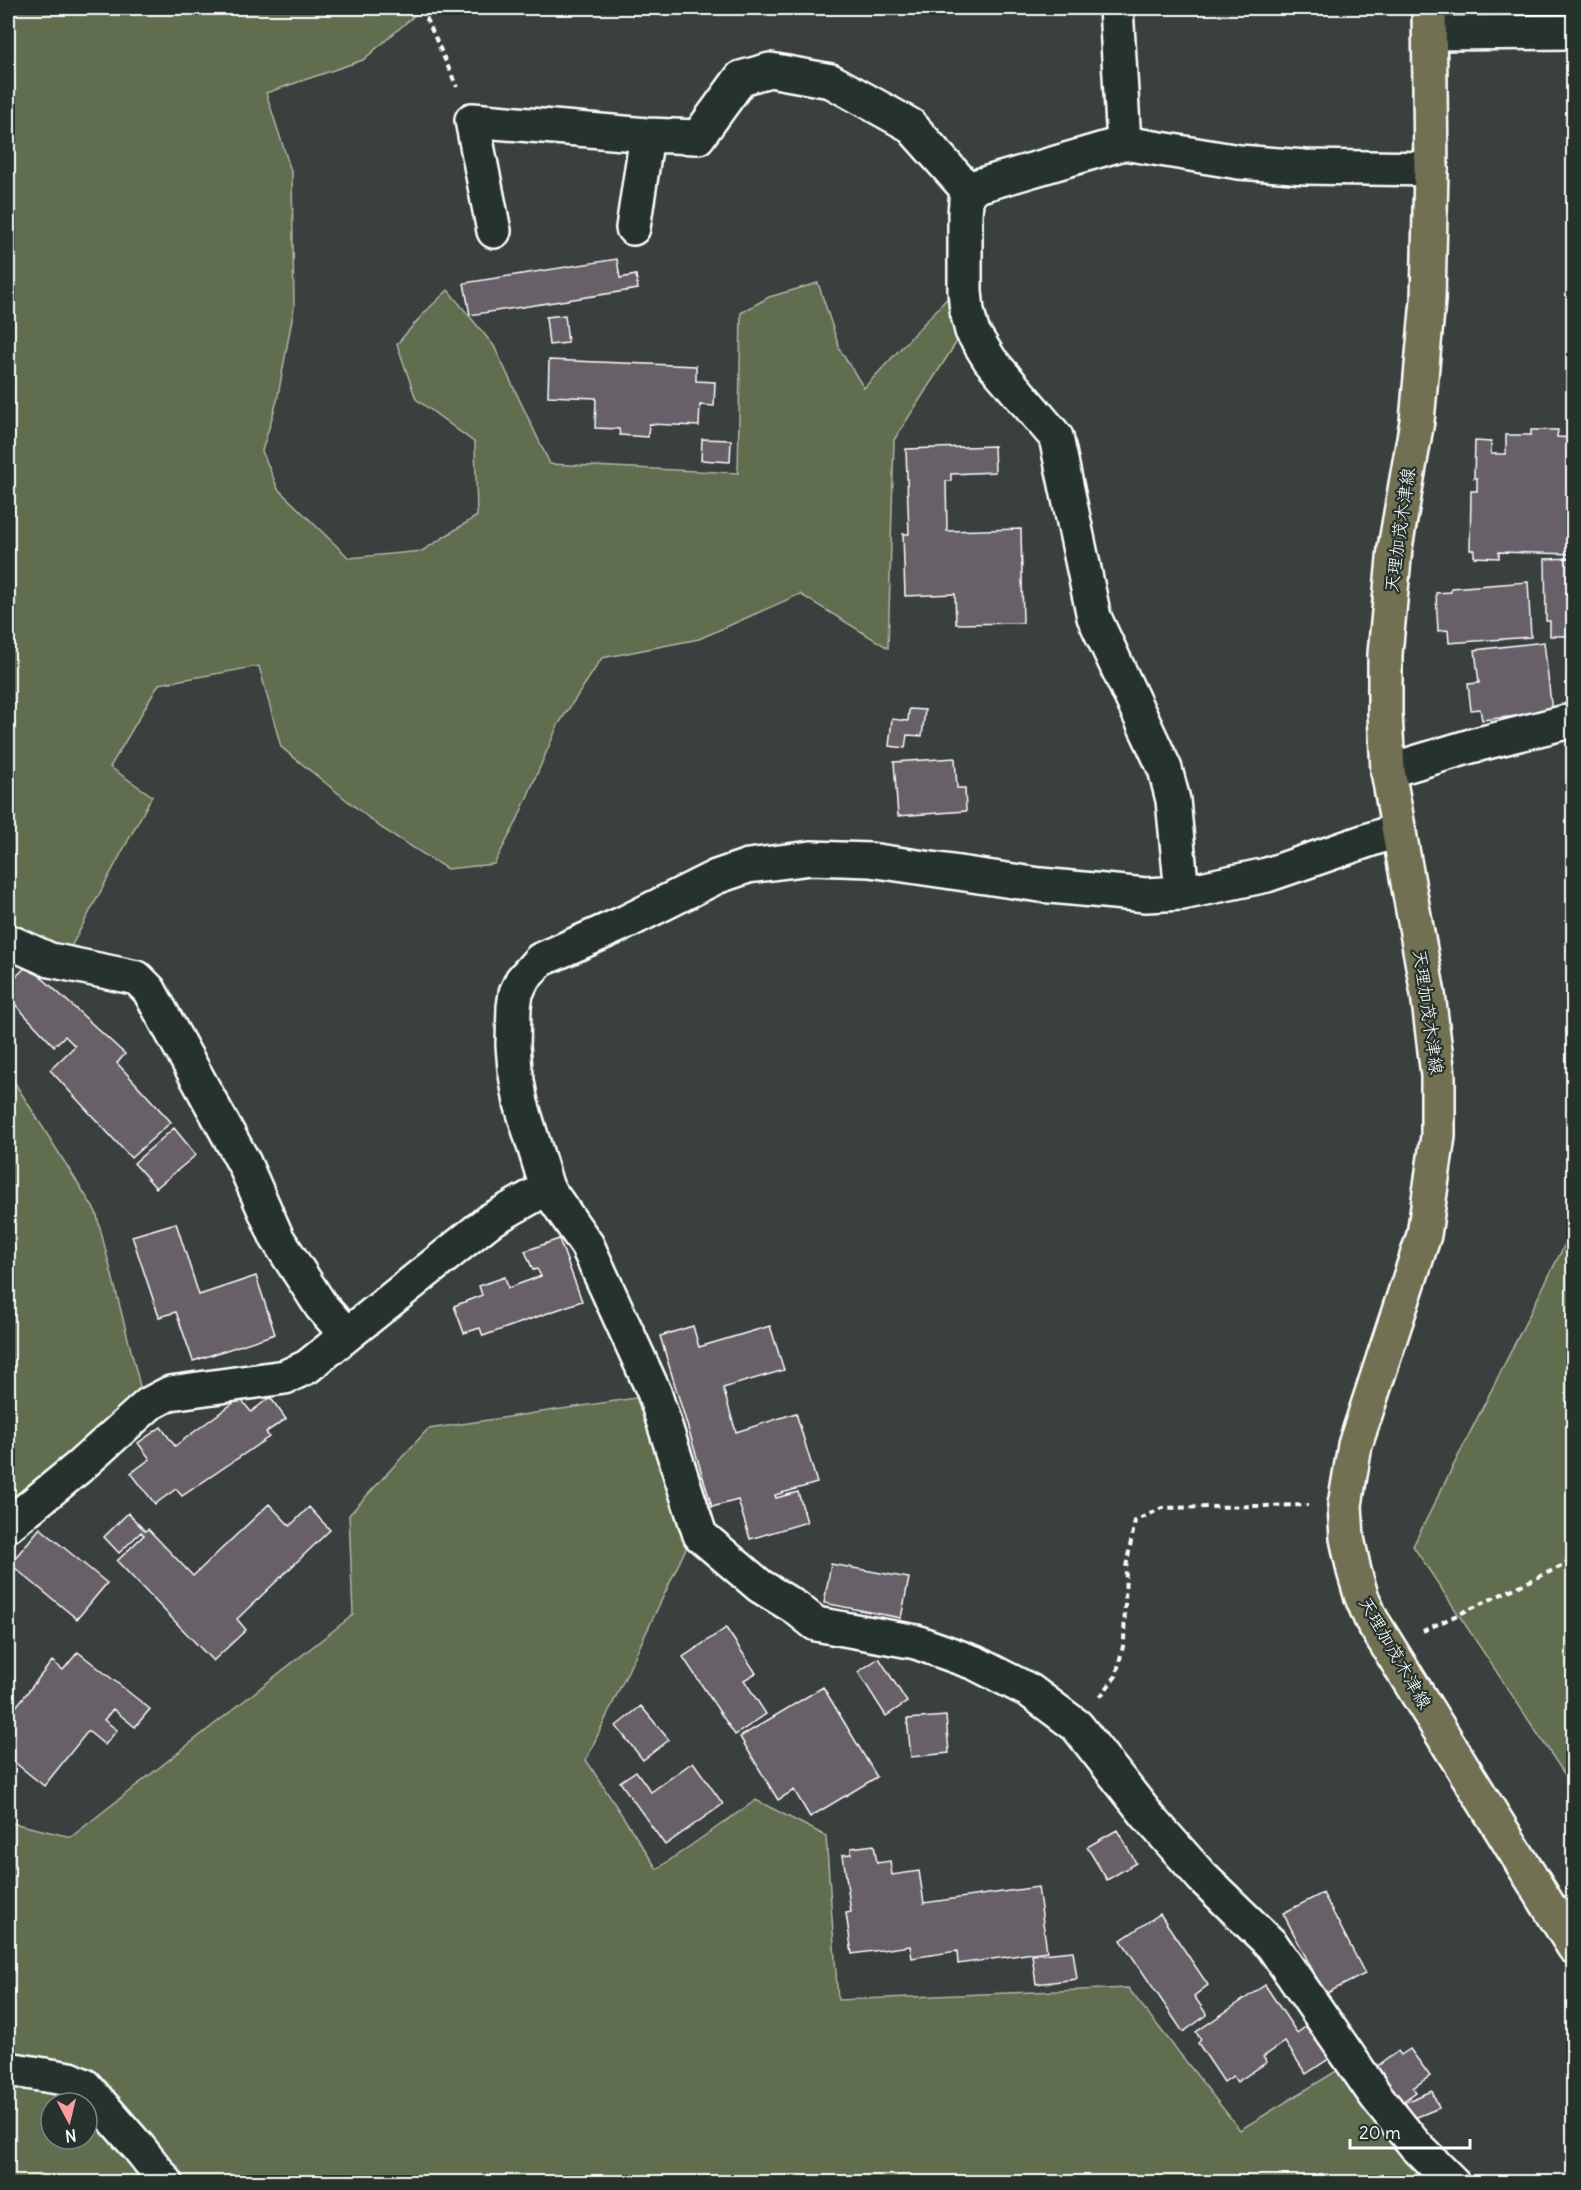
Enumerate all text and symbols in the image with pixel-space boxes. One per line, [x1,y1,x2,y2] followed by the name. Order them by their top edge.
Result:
[1379,466,1420,594] street label: 天理加茂木津線
[1408,948,1449,1076] street label: 天理加茂木津線
[1354,1592,1437,1713] street label: 天理加茂木津線
[39,2091,99,2151] north arrow
[1350,2112,1470,2150] scale bar
[1359,2121,1401,2144] text: 20 m
[64,2125,78,2146] text: N

